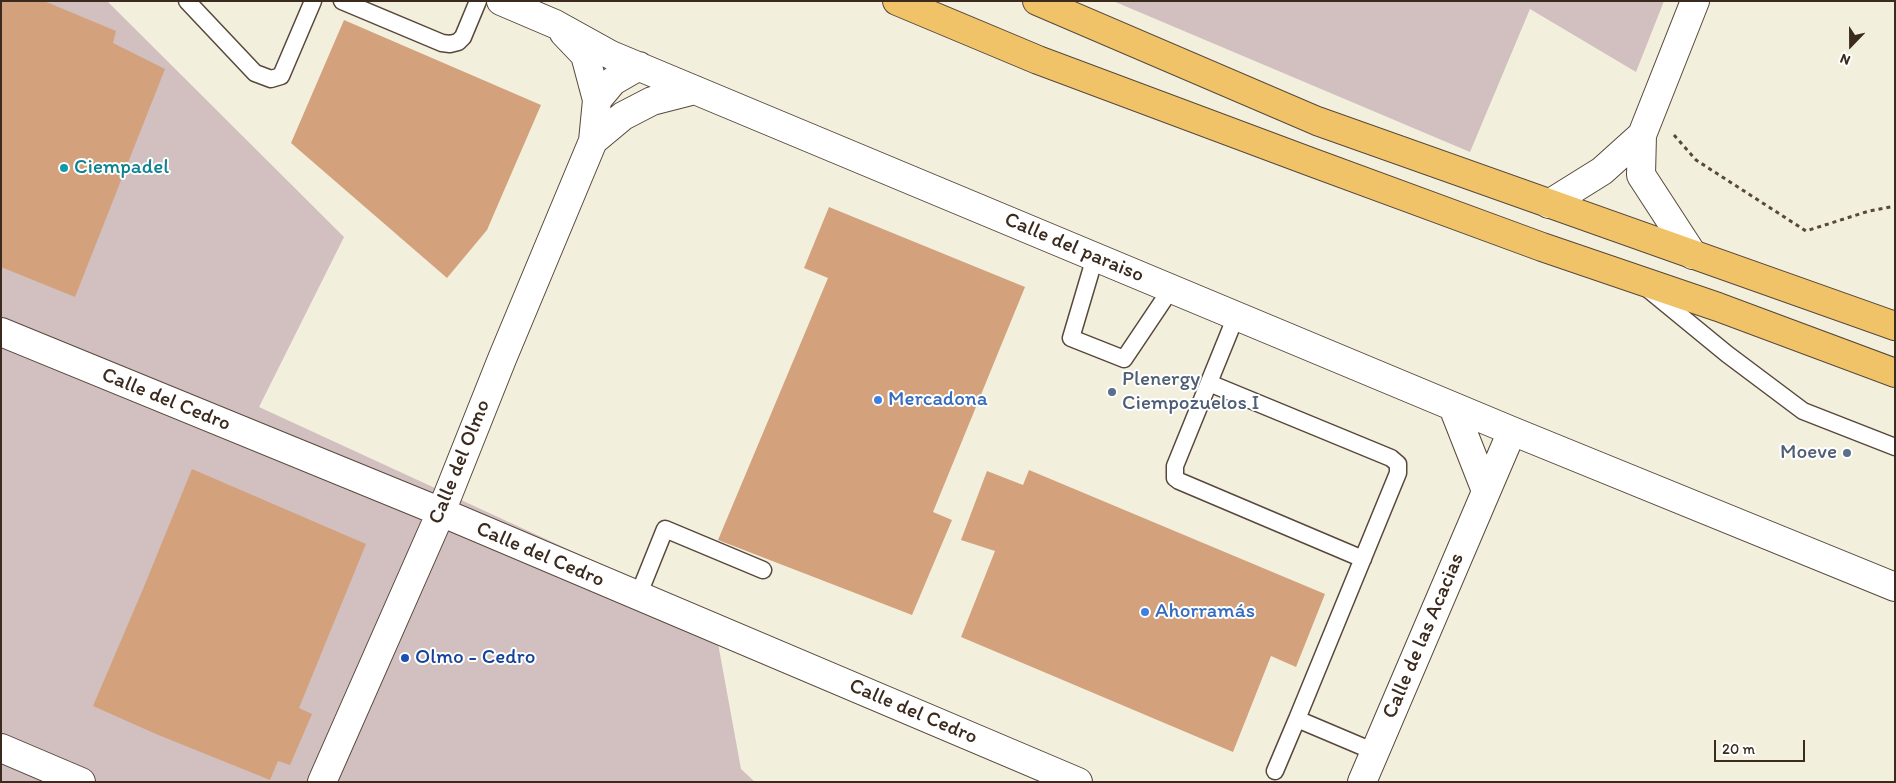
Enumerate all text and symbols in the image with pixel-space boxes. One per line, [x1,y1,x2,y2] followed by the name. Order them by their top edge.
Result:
[1826,20,1876,70] north arrow
[1838,50,1853,69] text: N
[74,155,169,181] place label: Ciempadel
[58,162,70,174] marker: Ciempadel
[1000,207,1148,289] street label: Calle del paraiso
[98,363,234,437] street label: Calle del Cedro
[1122,367,1259,417] place label: Plenergy Ciempozuelos I
[1106,386,1118,398] marker: Plenergy Ciempozuelos I
[888,387,988,413] place label: Mercadona
[872,394,884,406] marker: Mercadona
[424,396,496,528] street label: Calle del Olmo
[1780,440,1837,466] place label: Moeve
[1841,447,1853,459] marker: Moeve
[472,517,608,593] street label: Calle del Cedro
[1378,549,1470,723] street label: Calle de las Acacias
[1155,599,1255,625] place label: Ahorramás
[1139,606,1151,618] marker: Ahorramás
[415,645,535,671] place label: Olmo - Cedro
[399,652,411,664] marker: Olmo - Cedro
[845,674,981,750] street label: Calle del Cedro
[1716,730,1807,762] scale bar
[1722,740,1755,758] text: 20 m

